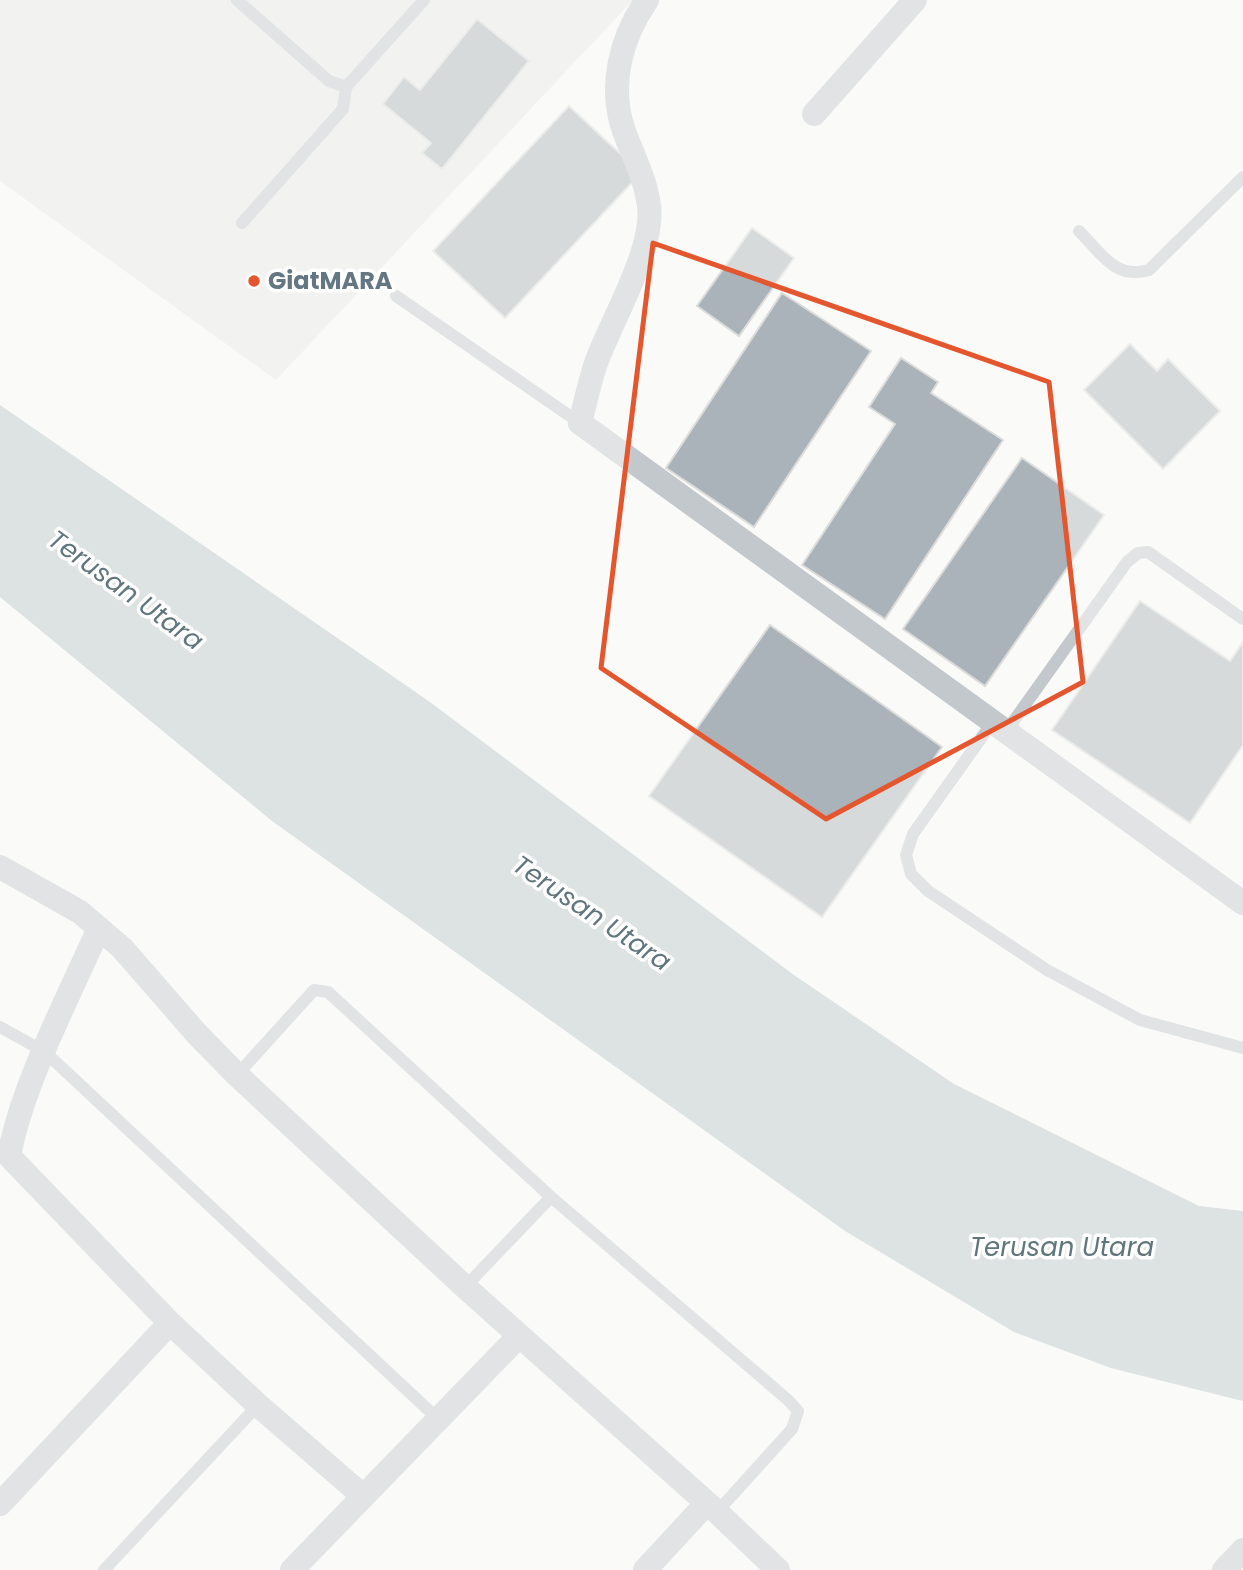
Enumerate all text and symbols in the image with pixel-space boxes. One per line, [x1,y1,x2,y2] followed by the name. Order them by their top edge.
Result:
[268,264,393,297] place label: GiatMARA
[246,273,262,289] marker: GiatMARA
[41,521,211,659] water label: Terusan Utara
[506,847,678,979] water label: Terusan Utara
[970,1229,1154,1265] water label: Terusan Utara

